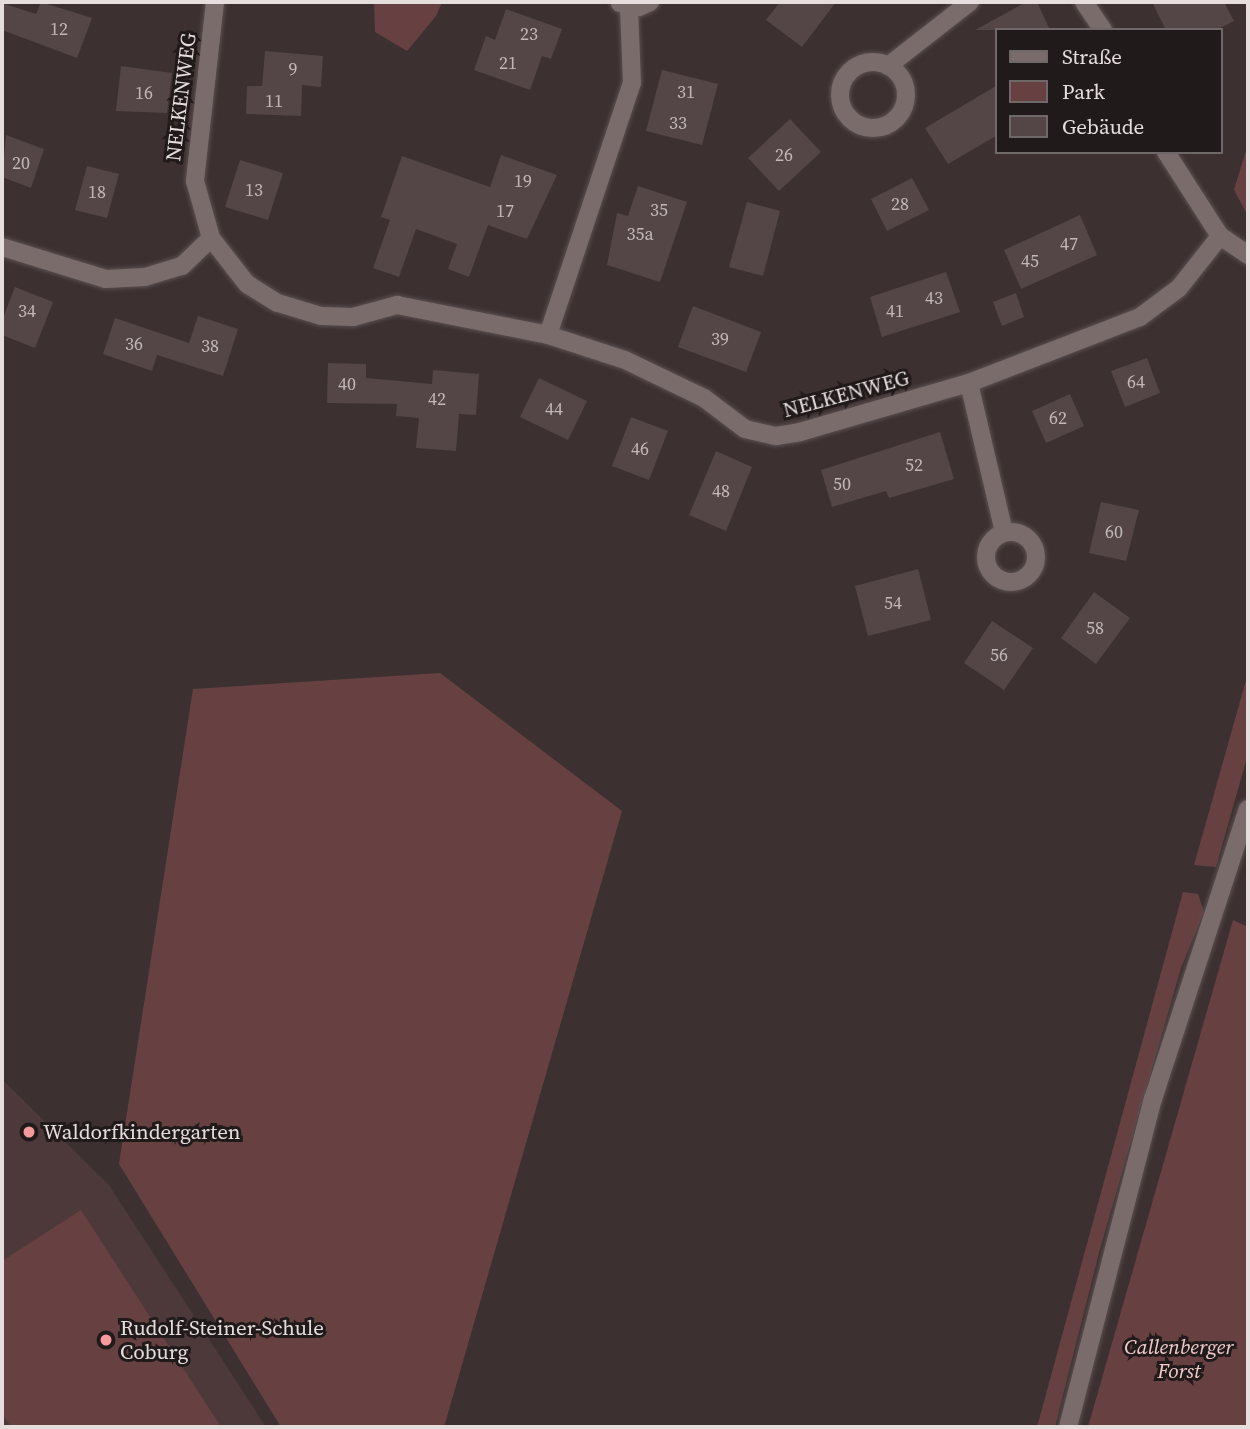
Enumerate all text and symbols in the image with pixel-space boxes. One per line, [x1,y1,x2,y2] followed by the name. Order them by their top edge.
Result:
[50,18,68,40] house number: 12
[520,23,538,45] house number: 23
[995,28,1222,154] legend
[161,31,201,163] street label: NELKENWEG
[1062,42,1122,71] text: Straße
[499,52,517,74] house number: 21
[289,58,297,80] house number: 9
[1062,77,1105,106] text: Park
[677,81,695,103] house number: 31
[135,82,153,104] house number: 16
[265,90,283,112] house number: 11
[669,112,687,134] house number: 33
[1062,112,1144,141] text: Gebäude
[775,144,793,166] house number: 26
[12,152,30,174] house number: 20
[514,170,532,192] house number: 19
[245,179,263,201] house number: 13
[88,181,106,203] house number: 18
[891,193,909,215] house number: 28
[650,199,668,221] house number: 35
[496,200,514,222] house number: 17
[626,223,654,245] house number: 35a
[1060,233,1078,255] house number: 47
[1021,250,1039,272] house number: 45
[925,287,943,309] house number: 43
[18,300,36,322] house number: 34
[886,300,904,322] house number: 41
[711,328,729,350] house number: 39
[125,333,143,355] house number: 36
[201,335,219,357] house number: 38
[780,365,912,423] street label: NELKENWEG
[1127,371,1145,393] house number: 64
[338,373,356,395] house number: 40
[428,388,446,410] house number: 42
[545,398,563,420] house number: 44
[1049,407,1067,429] house number: 62
[631,438,649,460] house number: 46
[905,454,923,476] house number: 52
[833,473,851,495] house number: 50
[712,480,730,502] house number: 48
[1105,521,1123,543] house number: 60
[884,592,902,614] house number: 54
[1086,617,1104,639] house number: 58
[990,644,1008,666] house number: 56
[43,1119,241,1145] place label: Waldorfkindergarten
[21,1124,37,1140] marker: Waldorfkindergarten
[120,1315,324,1365] place label: Rudolf-Steiner-Schule Coburg
[98,1332,114,1348] marker: Rudolf-Steiner-Schule Coburg
[1124,1334,1234,1384] park label: Callenberger Forst

